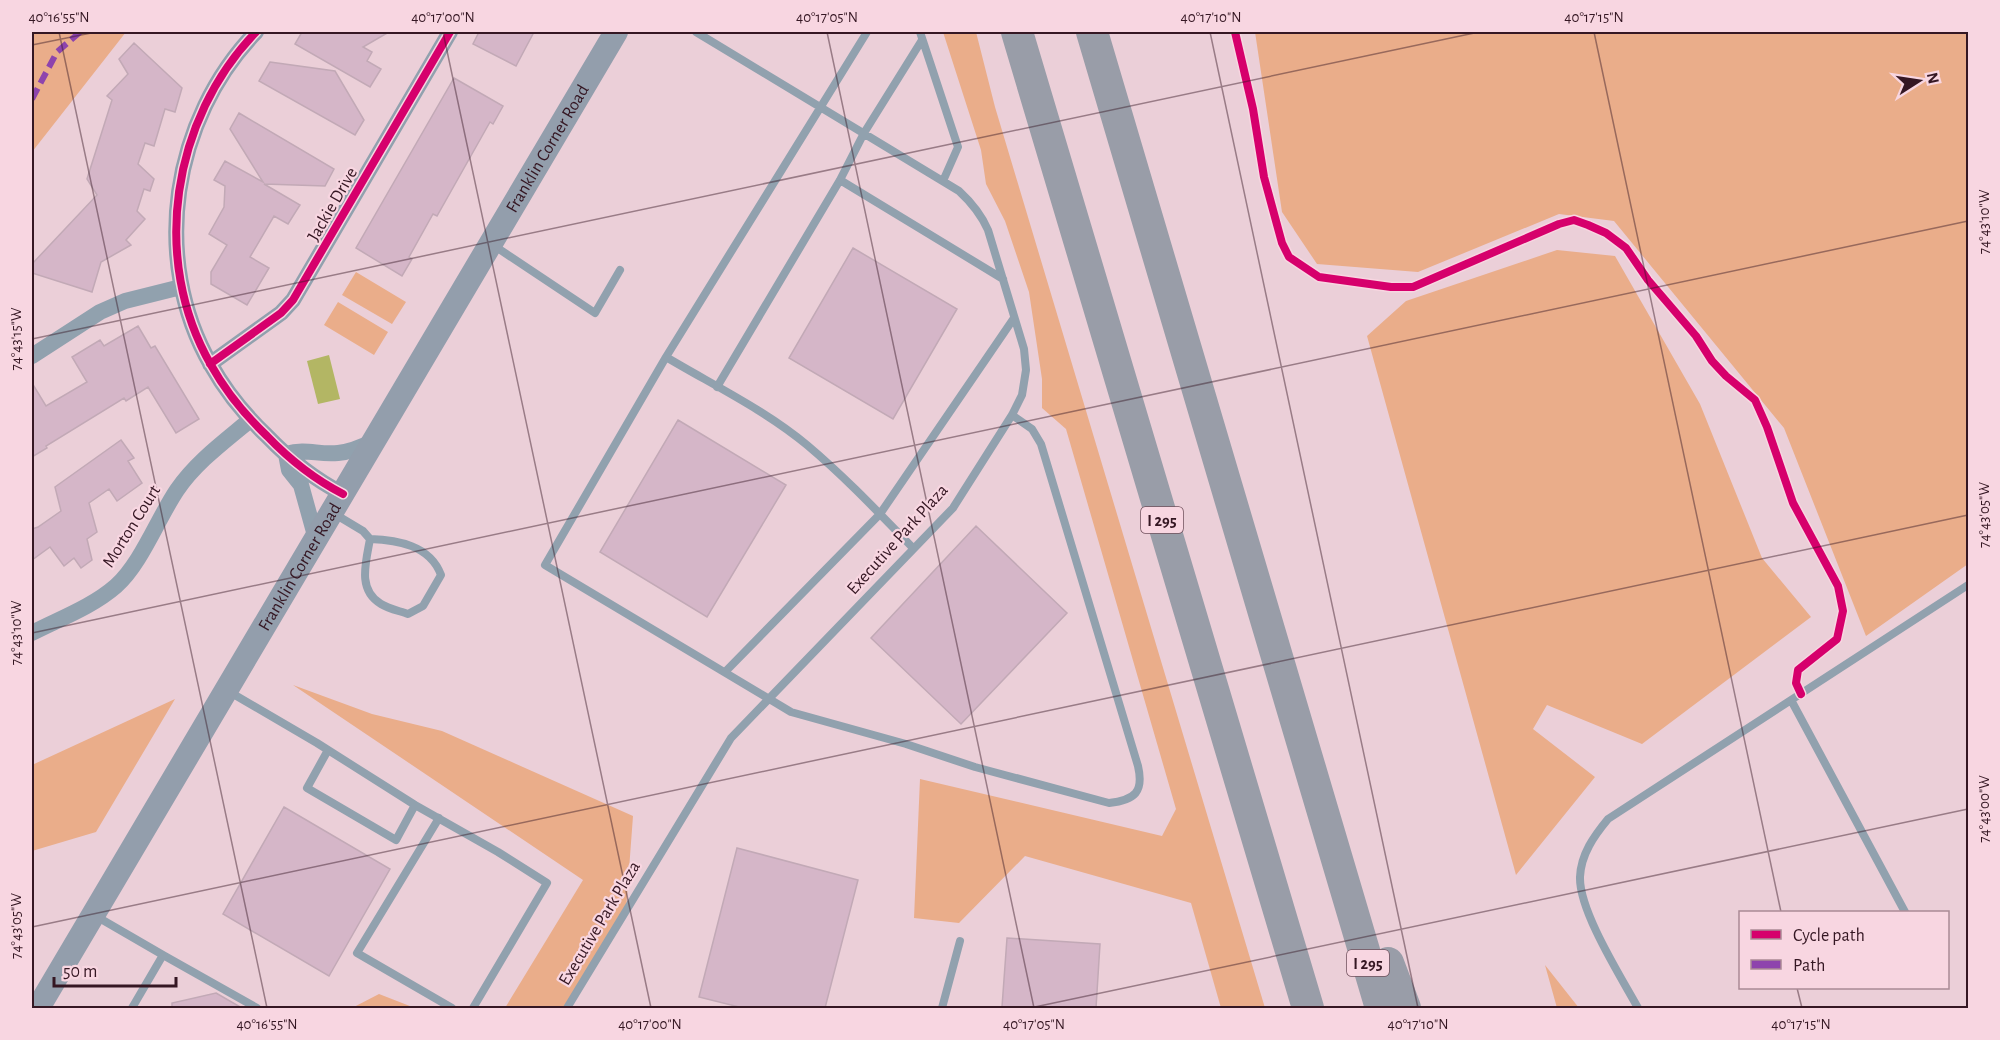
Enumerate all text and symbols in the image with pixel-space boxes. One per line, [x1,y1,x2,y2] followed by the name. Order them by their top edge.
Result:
[28,10,90,25] text: 40°16'55"N
[411,10,475,25] text: 40°17'00"N
[796,10,858,25] text: 40°17'05"N
[1181,10,1241,25] text: 40°17'10"N
[1564,10,1624,25] text: 40°17'15"N
[1889,51,1949,111] north arrow
[1924,71,1942,85] text: N
[503,82,593,216] street label: Franklin Corner Road
[305,165,361,244] street label: Jackie Drive
[1977,189,1992,254] text: 74°43'10"W
[9,307,24,371] text: 74°43'15"W
[844,481,952,598] street label: Executive Park Plaza
[100,482,164,571] street label: Morton Court
[1977,482,1992,548] text: 74°43'05"W
[256,500,345,634] street label: Franklin Corner Road
[1141,507,1183,533] road number: I 295
[9,600,24,665] text: 74°43'10"W
[1977,775,1992,843] text: 74°43'00"W
[556,858,644,989] street label: Executive Park Plaza
[9,893,24,959] text: 74°43'05"W
[1739,911,1949,989] legend
[1793,927,1865,945] text: Cycle path
[54,950,176,988] scale bar
[1347,950,1389,976] road number: I 295
[1793,957,1825,975] text: Path
[63,963,97,981] text: 50 m
[236,1017,298,1032] text: 40°16'55"N
[618,1017,682,1032] text: 40°17'00"N
[1003,1017,1065,1032] text: 40°17'05"N
[1388,1017,1448,1032] text: 40°17'10"N
[1771,1017,1831,1032] text: 40°17'15"N

